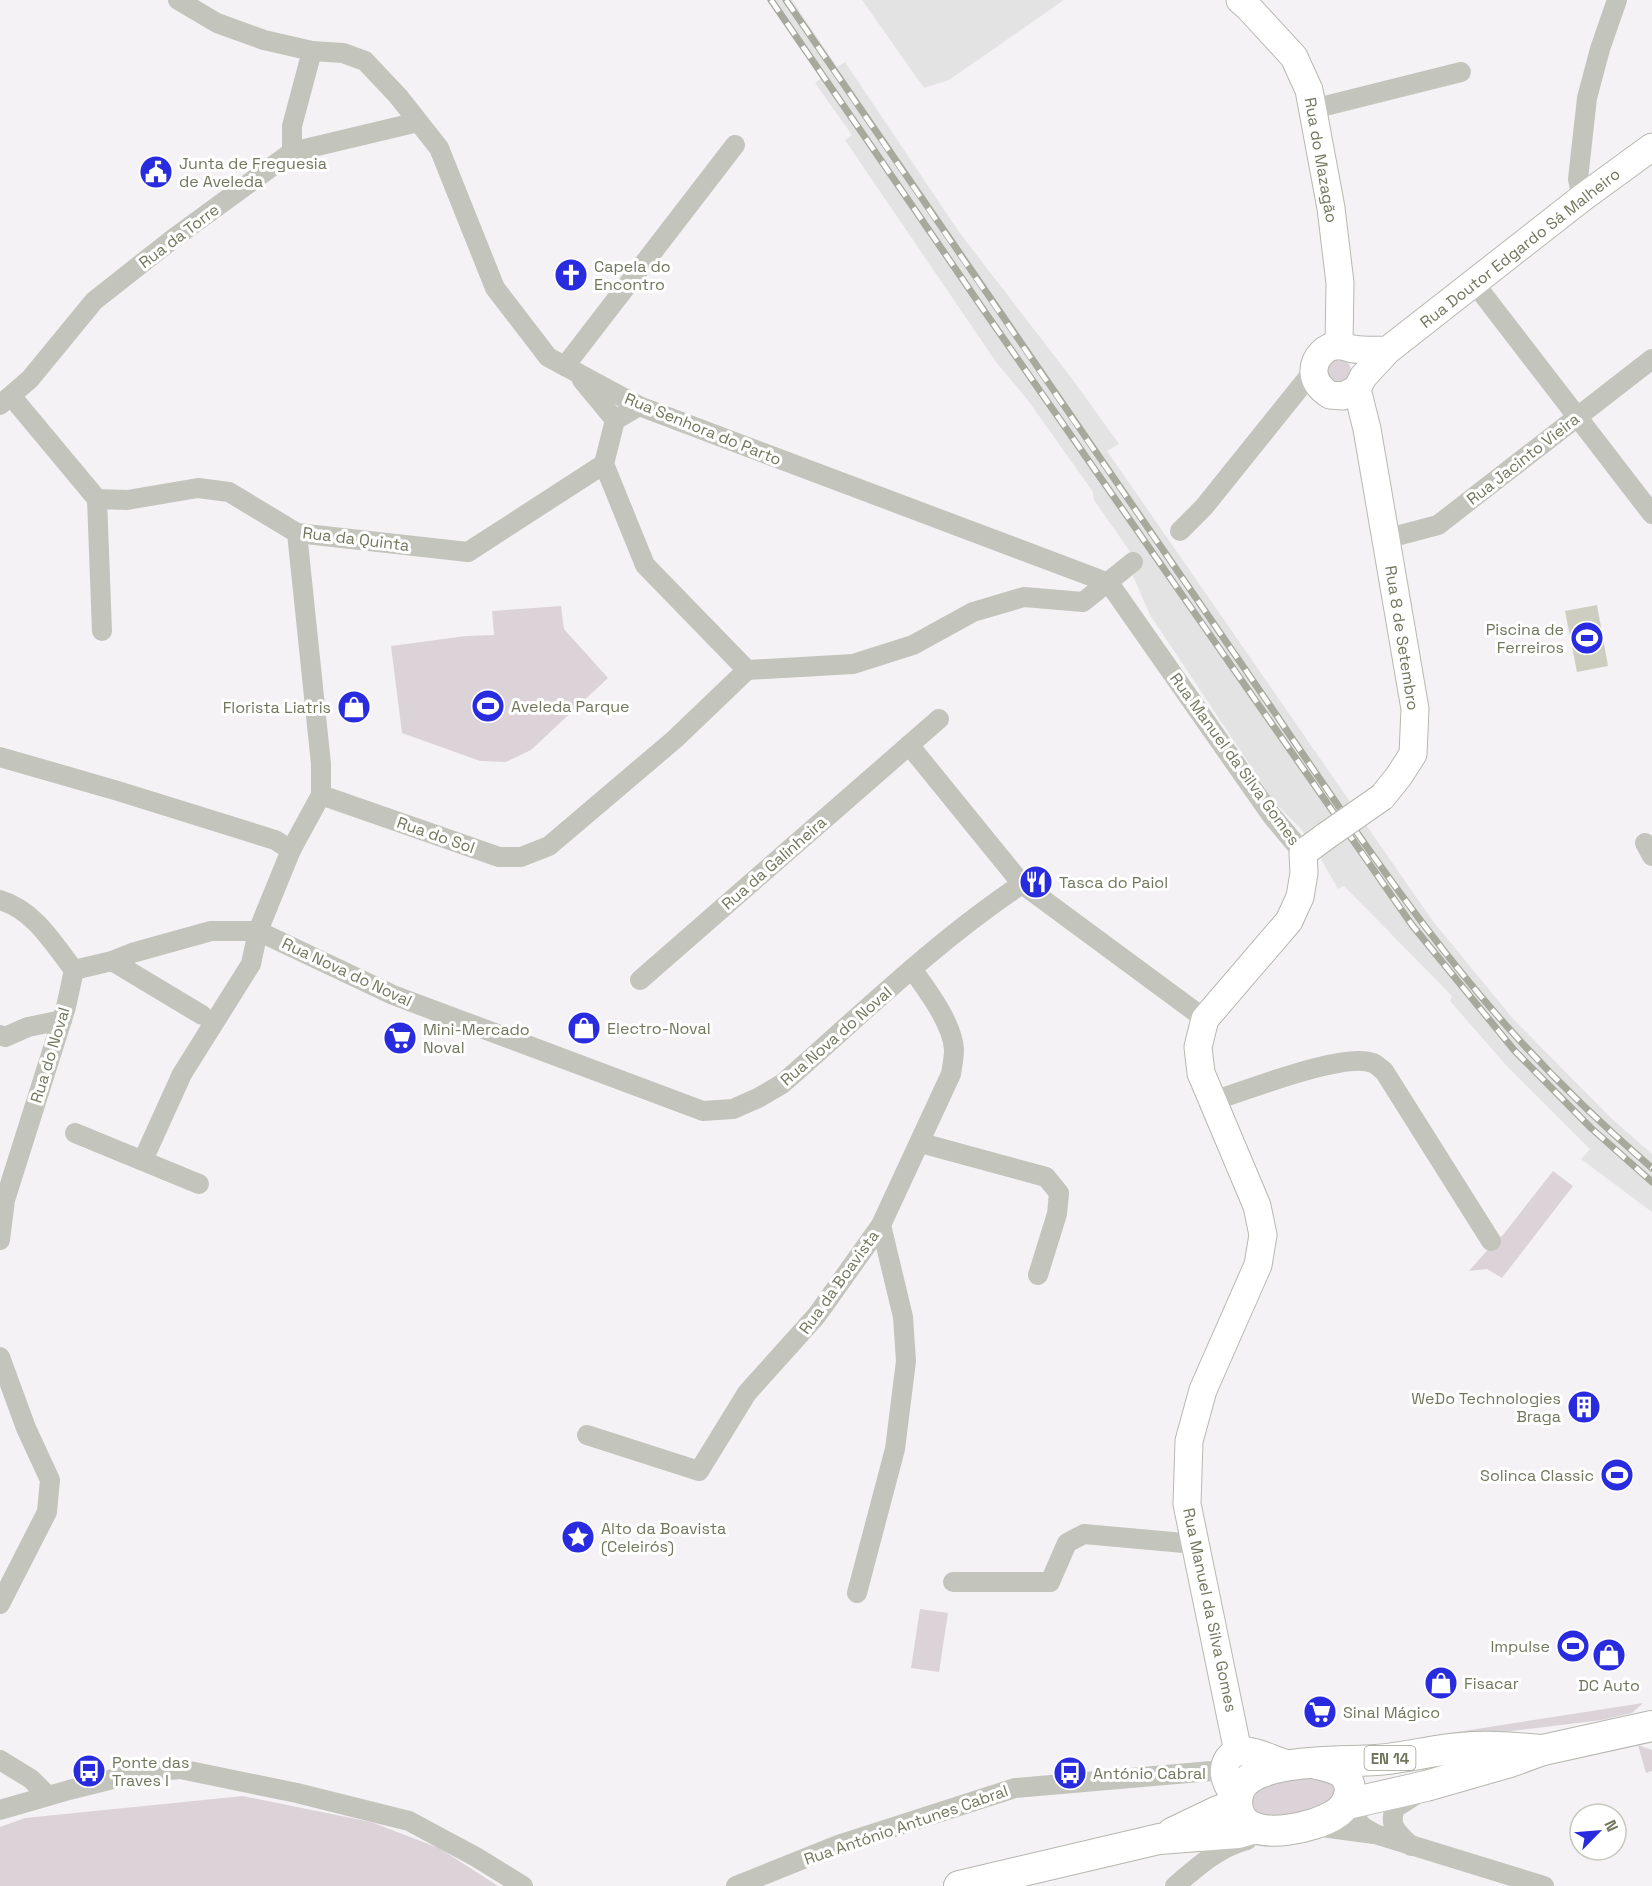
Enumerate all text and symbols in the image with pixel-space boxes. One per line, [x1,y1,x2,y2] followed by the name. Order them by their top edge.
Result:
[1300,96,1342,224] street label: Rua do Mazagão
[179,153,327,192] place label: Junta de Freguesia de Aveleda
[138,154,174,190] public building icon: Junta de Freguesia de Aveleda
[1416,163,1624,333] street label: Rua Doutor Edgardo Sá Malheiro
[135,199,223,273] street label: Rua da Torre
[594,256,671,295] place label: Capela do Encontro
[553,257,589,293] church icon: Capela do Encontro
[622,388,784,470] street label: Rua Senhora do Parto
[1462,408,1584,510] street label: Rua Jacinto Vieira
[301,522,411,556] street label: Rua da Quinta
[1380,564,1424,712] street label: Rua 8 de Setembro
[1486,619,1564,658] place label: Piscina de Ferreiros
[1569,620,1605,656] sports icon: Piscina de Ferreiros
[1165,669,1305,849] street label: Rua Manuel da Silva Gomes
[470,688,506,724] sports icon: Aveleda Parque
[336,689,372,725] shop icon: Florista Liatris
[511,696,630,717] place label: Aveleda Parque
[223,697,331,718] place label: Florista Liatris
[394,812,478,858] street label: Rua do Sol
[717,812,831,914] street label: Rua da Galinheira
[1018,864,1054,900] restaurant icon: Tasca do Paiol
[1059,872,1168,893] place label: Tasca do Paiol
[279,933,415,1011] street label: Rua Nova do Noval
[776,982,896,1090] street label: Rua Nova do Noval
[25,1005,75,1105] street label: Rua do Noval
[566,1010,602,1046] shop icon: Electro-Noval
[607,1018,711,1039] place label: Electro-Noval
[423,1019,530,1058] place label: Mini-Mercado Noval
[382,1020,418,1056] supermarket icon: Mini-Mercado Noval
[794,1226,884,1338] street label: Rua da Boavista
[1411,1388,1561,1427] place label: WeDo Technologies Braga
[1566,1389,1602,1425] building icon: WeDo Technologies Braga
[1599,1457,1635,1493] sports icon: Solinca Classic
[1480,1465,1594,1486] place label: Solinca Classic
[1178,1506,1242,1714] street label: Rua Manuel da Silva Gomes
[601,1518,726,1557] place label: Alto da Boavista (Celeirós)
[560,1519,596,1555] place icon: Alto da Boavista (Celeirós)
[1555,1628,1591,1664] sports icon: Impulse
[1490,1636,1550,1657] place label: Impulse
[1591,1637,1627,1673] shop icon: DC Auto
[1423,1665,1459,1701] shop icon: Fisacar
[1464,1673,1519,1694] place label: Fisacar
[1578,1675,1640,1696] place label: DC Auto
[1302,1694,1338,1730] supermarket icon: Sinal Mágico
[1343,1702,1440,1723] place label: Sinal Mágico
[1364,1746,1416,1770] road number: EN 14
[112,1752,189,1791] place label: Ponte das Traves I
[71,1753,107,1789] bus stop icon: Ponte das Traves I
[1052,1755,1088,1791] bus stop icon: António Cabral
[1093,1763,1206,1784] place label: António Cabral
[801,1780,1011,1870] street label: Rua António Antunes Cabral
[1568,1802,1628,1862] north arrow
[1599,1817,1623,1835] text: N

